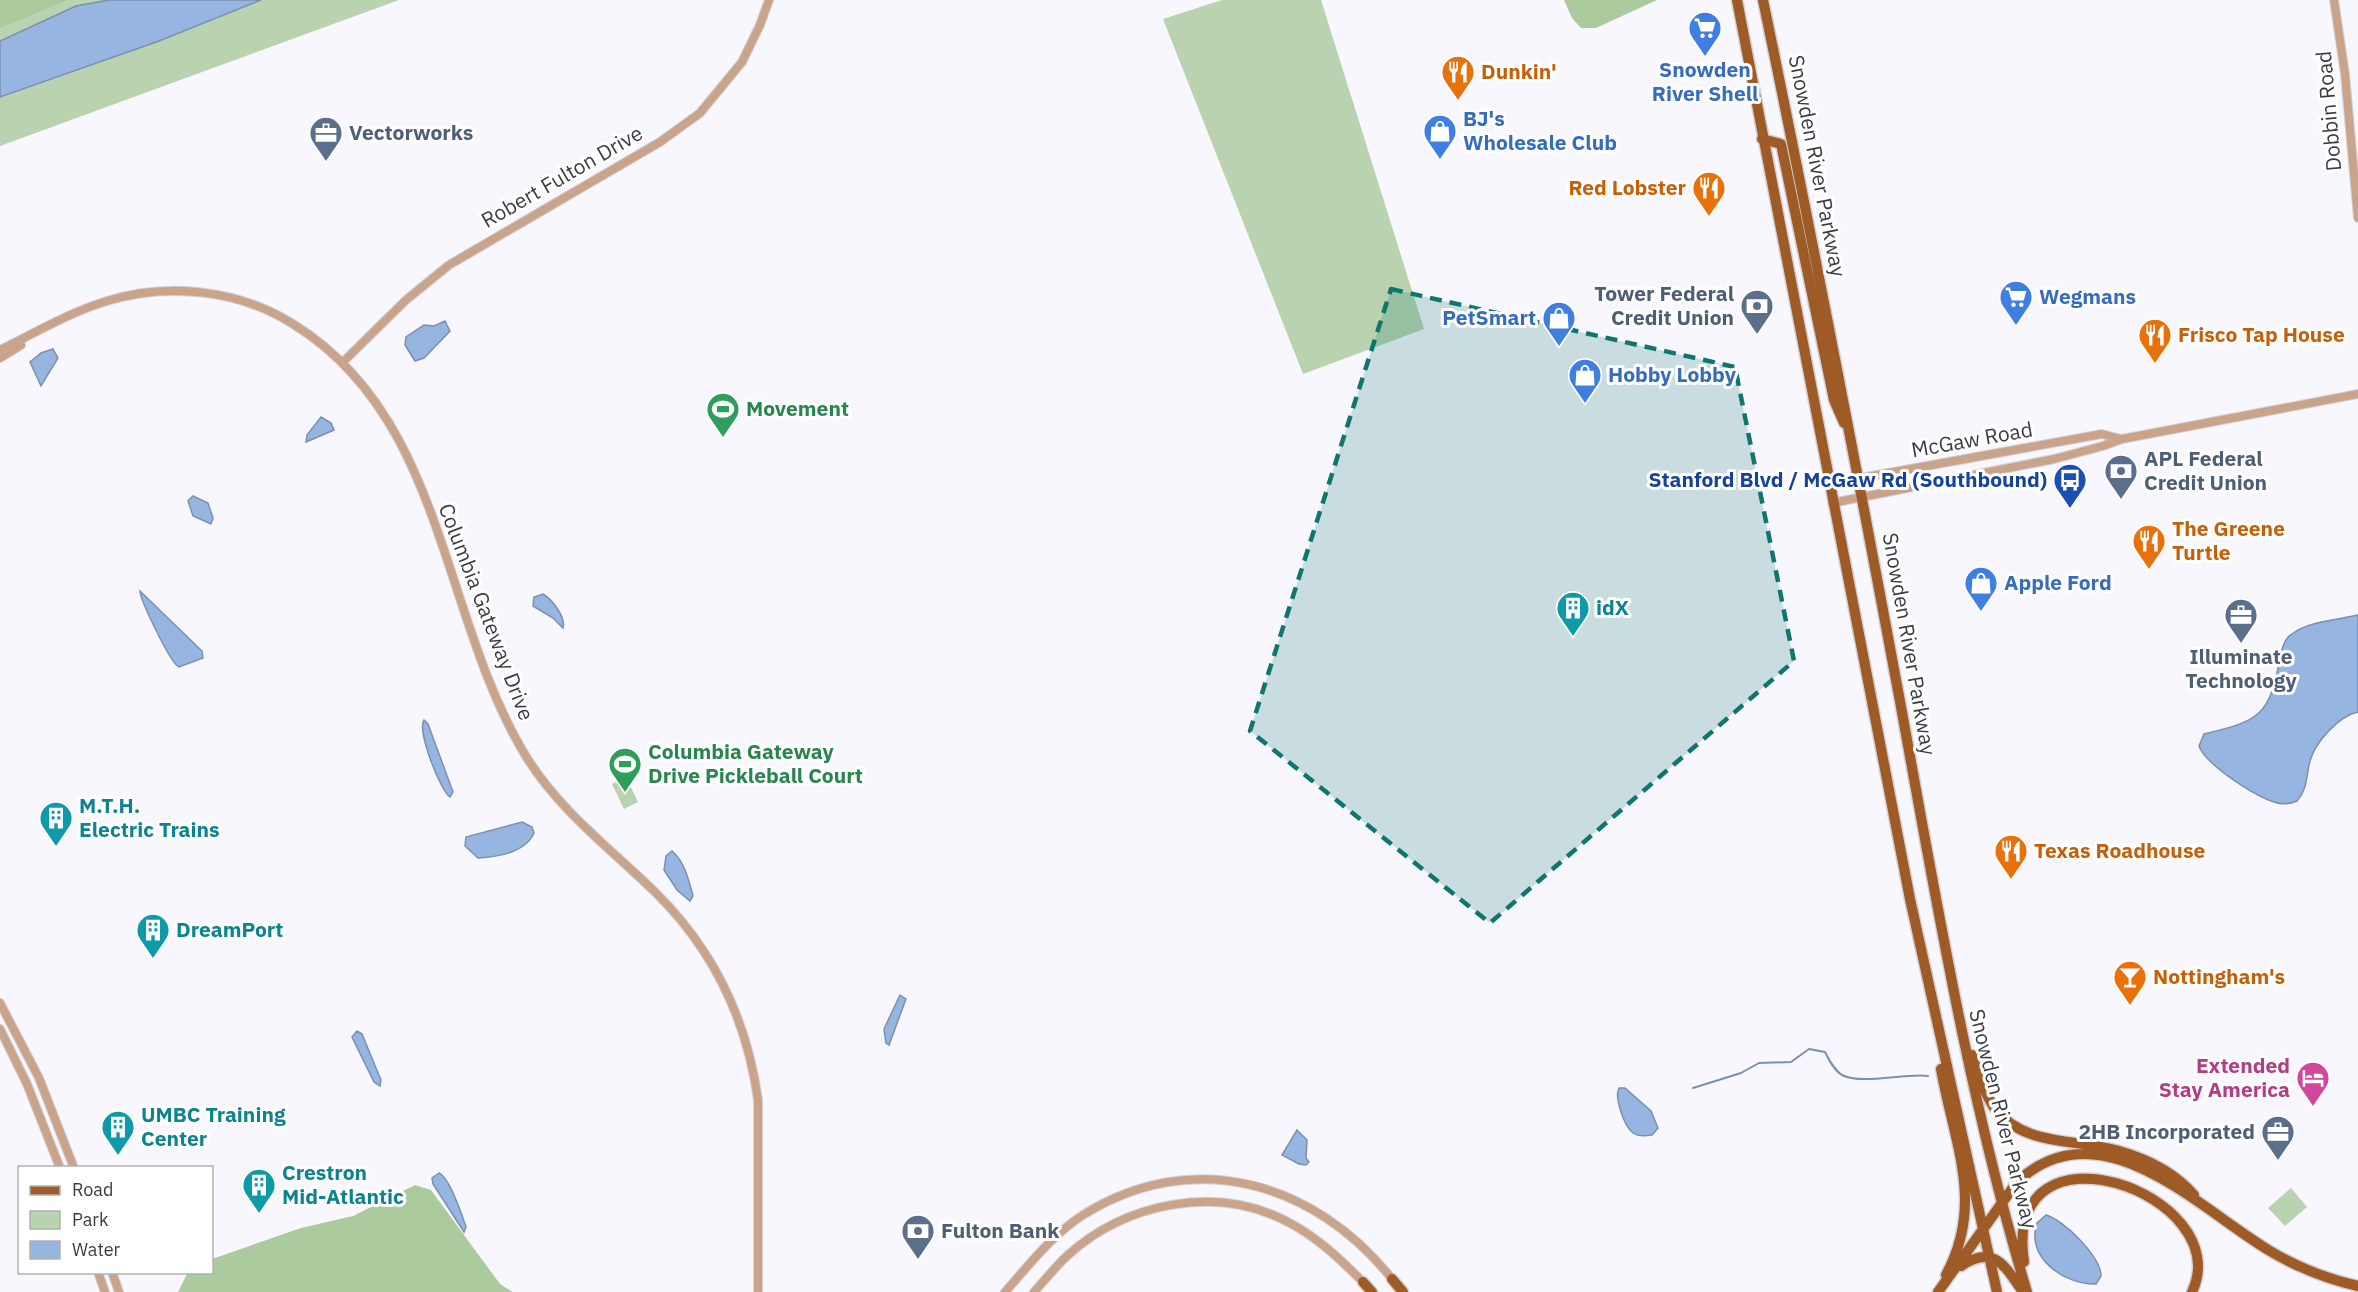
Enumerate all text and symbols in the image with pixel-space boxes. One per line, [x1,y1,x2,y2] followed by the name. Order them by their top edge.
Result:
[1687,10,1723,57] supermarket icon: Snowden River Shell
[2309,50,2347,172] street label: Dobbin Road
[1783,52,1853,280] street label: Snowden River Parkway
[1440,54,1476,101] restaurant icon: Dunkin'
[1652,55,1758,107] place label: Snowden River Shell
[1481,57,1557,85] place label: Dunkin'
[1463,104,1617,156] place label: BJ's Wholesale Club
[1422,113,1458,160] shop icon: BJ's Wholesale Club
[308,115,344,162] office icon: Vectorworks
[349,118,473,146] place label: Vectorworks
[476,118,647,234] street label: Robert Fulton Drive
[1691,170,1727,217] restaurant icon: Red Lobster
[1568,173,1687,201] place label: Red Lobster
[1594,279,1734,331] place label: Tower Federal Credit Union
[1998,279,2034,326] supermarket icon: Wegmans
[2039,282,2136,310] place label: Wegmans
[1739,288,1775,335] bank icon: Tower Federal Credit Union
[1541,300,1577,347] shop icon: PetSmart
[1442,303,1536,331] place label: PetSmart
[2137,317,2173,364] restaurant icon: Frisco Tap House
[2178,320,2345,348] place label: Frisco Tap House
[1567,357,1603,404] shop icon: Hobby Lobby
[1608,360,1737,388] place label: Hobby Lobby
[705,391,741,438] sports icon: Movement
[746,394,849,422] place label: Movement
[1909,415,2035,463] street label: McGaw Road
[2144,444,2267,496] place label: APL Federal Credit Union
[2103,453,2139,500] bank icon: APL Federal Credit Union
[2052,462,2088,509] bus stop icon: Stanford Blvd / McGaw Rd (Southbound)
[1649,465,2047,493] place label: Stanford Blvd / McGaw Rd (Southbound)
[433,499,541,724] street label: Columbia Gateway Drive
[2172,514,2285,566] place label: The Greene Turtle
[2131,523,2167,570] restaurant icon: The Greene Turtle
[1877,530,1943,758] street label: Snowden River Parkway
[1963,565,1999,612] shop icon: Apple Ford
[2004,568,2112,596] place label: Apple Ford
[1555,590,1591,637] building icon: idX
[1596,593,1629,621] place label: idX
[2223,597,2259,644] office icon: Illuminate Technology
[2185,642,2298,694] place label: Illuminate Technology
[648,737,863,789] place label: Columbia Gateway Drive Pickleball Court
[607,746,643,793] sports icon: Columbia Gateway Drive Pickleball Court
[79,791,220,843] place label: M.T.H. Electric Trains
[38,800,74,847] building icon: M.T.H. Electric Trains
[1993,833,2029,880] restaurant icon: Texas Roadhouse
[2034,836,2205,864] place label: Texas Roadhouse
[135,912,171,959] building icon: DreamPort
[176,915,283,943] place label: DreamPort
[2112,959,2148,1006] bar icon: Nottingham's
[2153,962,2285,990] place label: Nottingham's
[1963,1006,2045,1232] street label: Snowden River Parkway
[2159,1051,2290,1103] place label: Extended Stay America
[2295,1060,2331,1107] hotel icon: Extended Stay America
[141,1100,286,1152] place label: UMBC Training Center
[100,1109,136,1156] building icon: UMBC Training Center
[2260,1114,2296,1161] office icon: 2HB Incorporated
[2078,1117,2255,1145] place label: 2HB Incorporated
[282,1158,404,1210] place label: Crestron Mid-Atlantic
[18,1166,213,1274] legend
[241,1167,277,1214] building icon: Crestron Mid-Atlantic
[72,1178,113,1201] text: Road
[72,1208,109,1231] text: Park
[900,1213,936,1260] bank icon: Fulton Bank
[941,1216,1060,1244] place label: Fulton Bank
[72,1238,121,1261] text: Water

